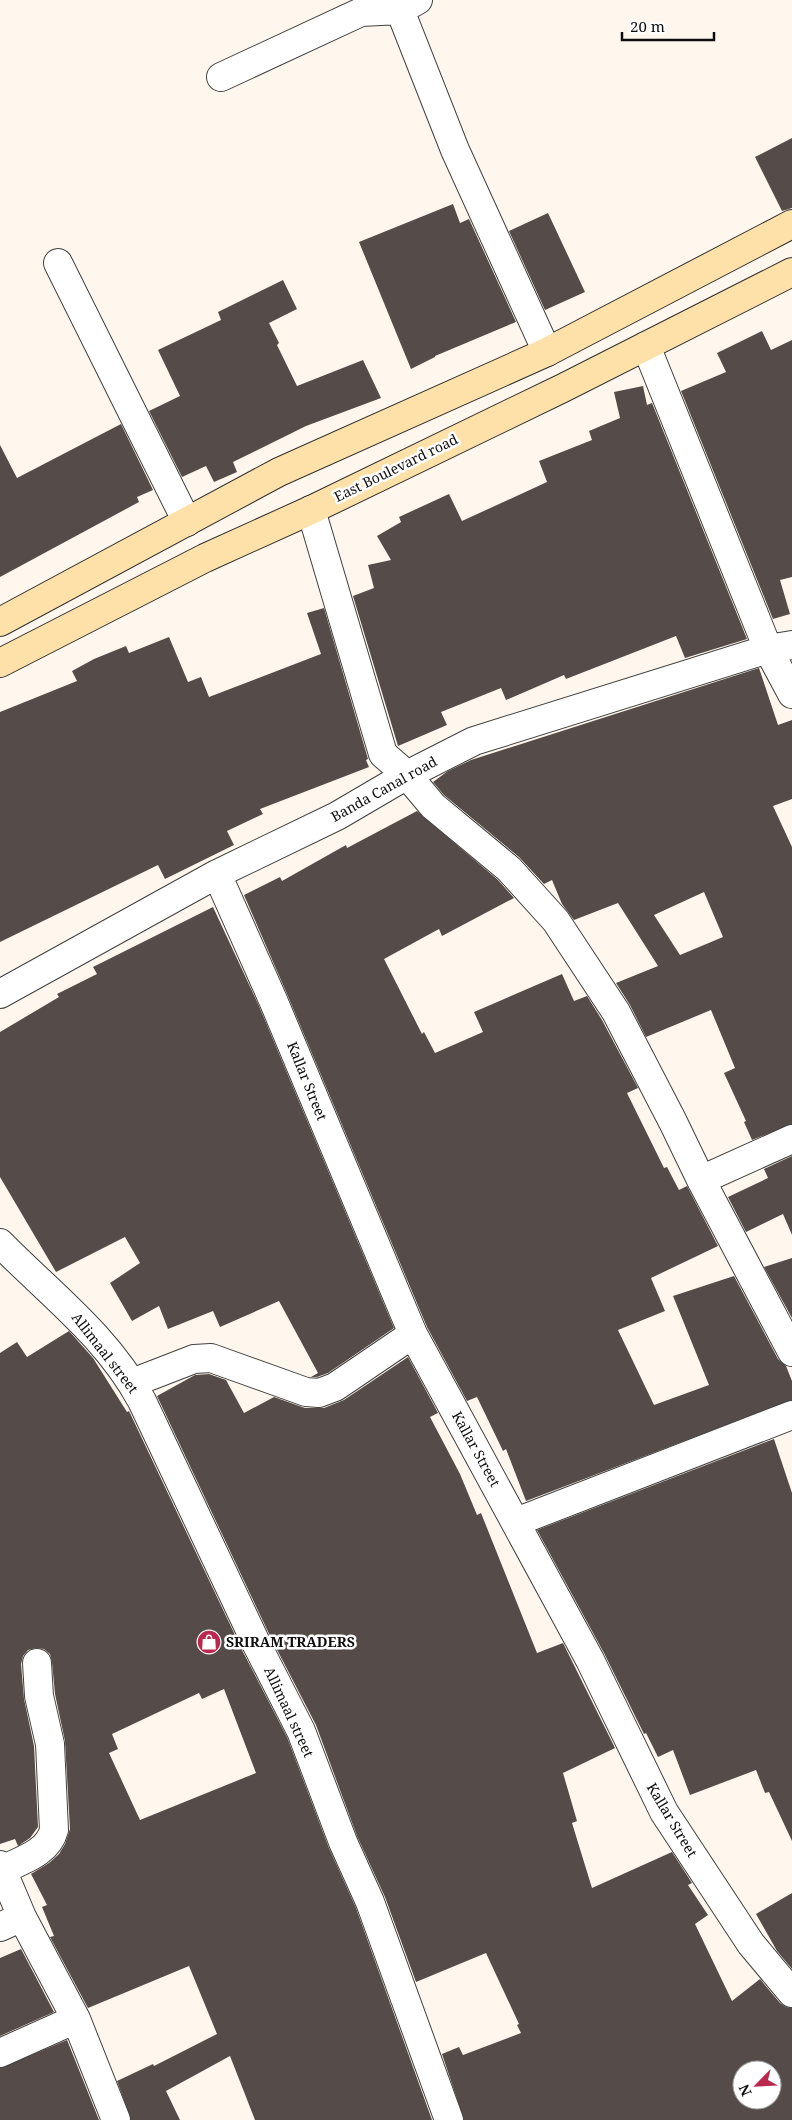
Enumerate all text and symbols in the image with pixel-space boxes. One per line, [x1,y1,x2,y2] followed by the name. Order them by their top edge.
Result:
[622,10,714,42] scale bar
[630,16,665,36] text: 20 m
[331,429,461,506] street label: East Boulevard road
[327,751,441,826] street label: Banda Canal road
[283,1039,332,1123] street label: Kallar Street
[68,1308,143,1397] street label: Allimaal street
[448,1408,505,1490] street label: Kallar Street
[196,1629,222,1655] shop icon: SRIRAM TRADERS
[226,1632,355,1651] place label: SRIRAM TRADERS
[260,1663,319,1760] street label: Allimaal street
[643,1779,702,1860] street label: Kallar Street
[732,2060,782,2110] north arrow
[734,2082,756,2099] text: N

